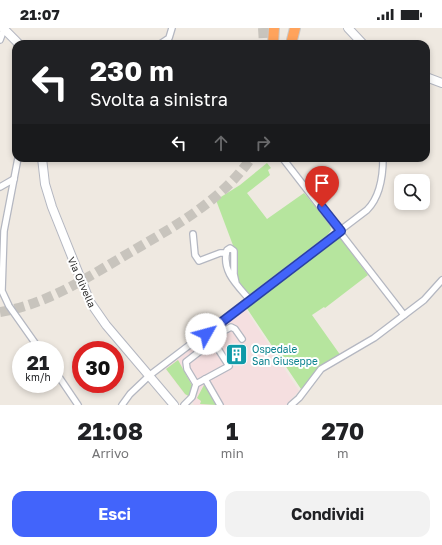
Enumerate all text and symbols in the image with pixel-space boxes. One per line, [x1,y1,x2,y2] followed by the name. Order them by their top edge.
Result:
[20,5,60,23] text: 21:07
[90,54,174,87] text: 230 m
[24,56,76,108] icon: left
[90,88,228,110] text: Svolta a sinistra
[168,132,190,154] icon: left
[210,132,232,154] icon: ahead
[252,132,274,154] icon: right
[305,166,339,207] pin
[311,172,333,194] icon: arrive
[394,174,430,210] map controls
[394,174,430,210] button: search
[66,255,98,309] street label: Via Olivella
[185,313,227,355] position arrow
[72,341,124,393] speed limit sign: 30
[223,342,249,368] building icon: Ospedale San Giuseppe
[252,343,318,367] place label: Ospedale San Giuseppe
[27,350,49,374] text: 21
[25,371,51,383] text: km/h
[78,416,143,445] text: 21:08
[226,416,238,445] text: 1
[321,416,364,445] text: 270
[92,445,129,461] text: Arrivo
[221,445,244,461] text: min
[337,445,349,461] text: m
[12,491,217,537] button: Esci
[225,491,430,537] button: Condividi

